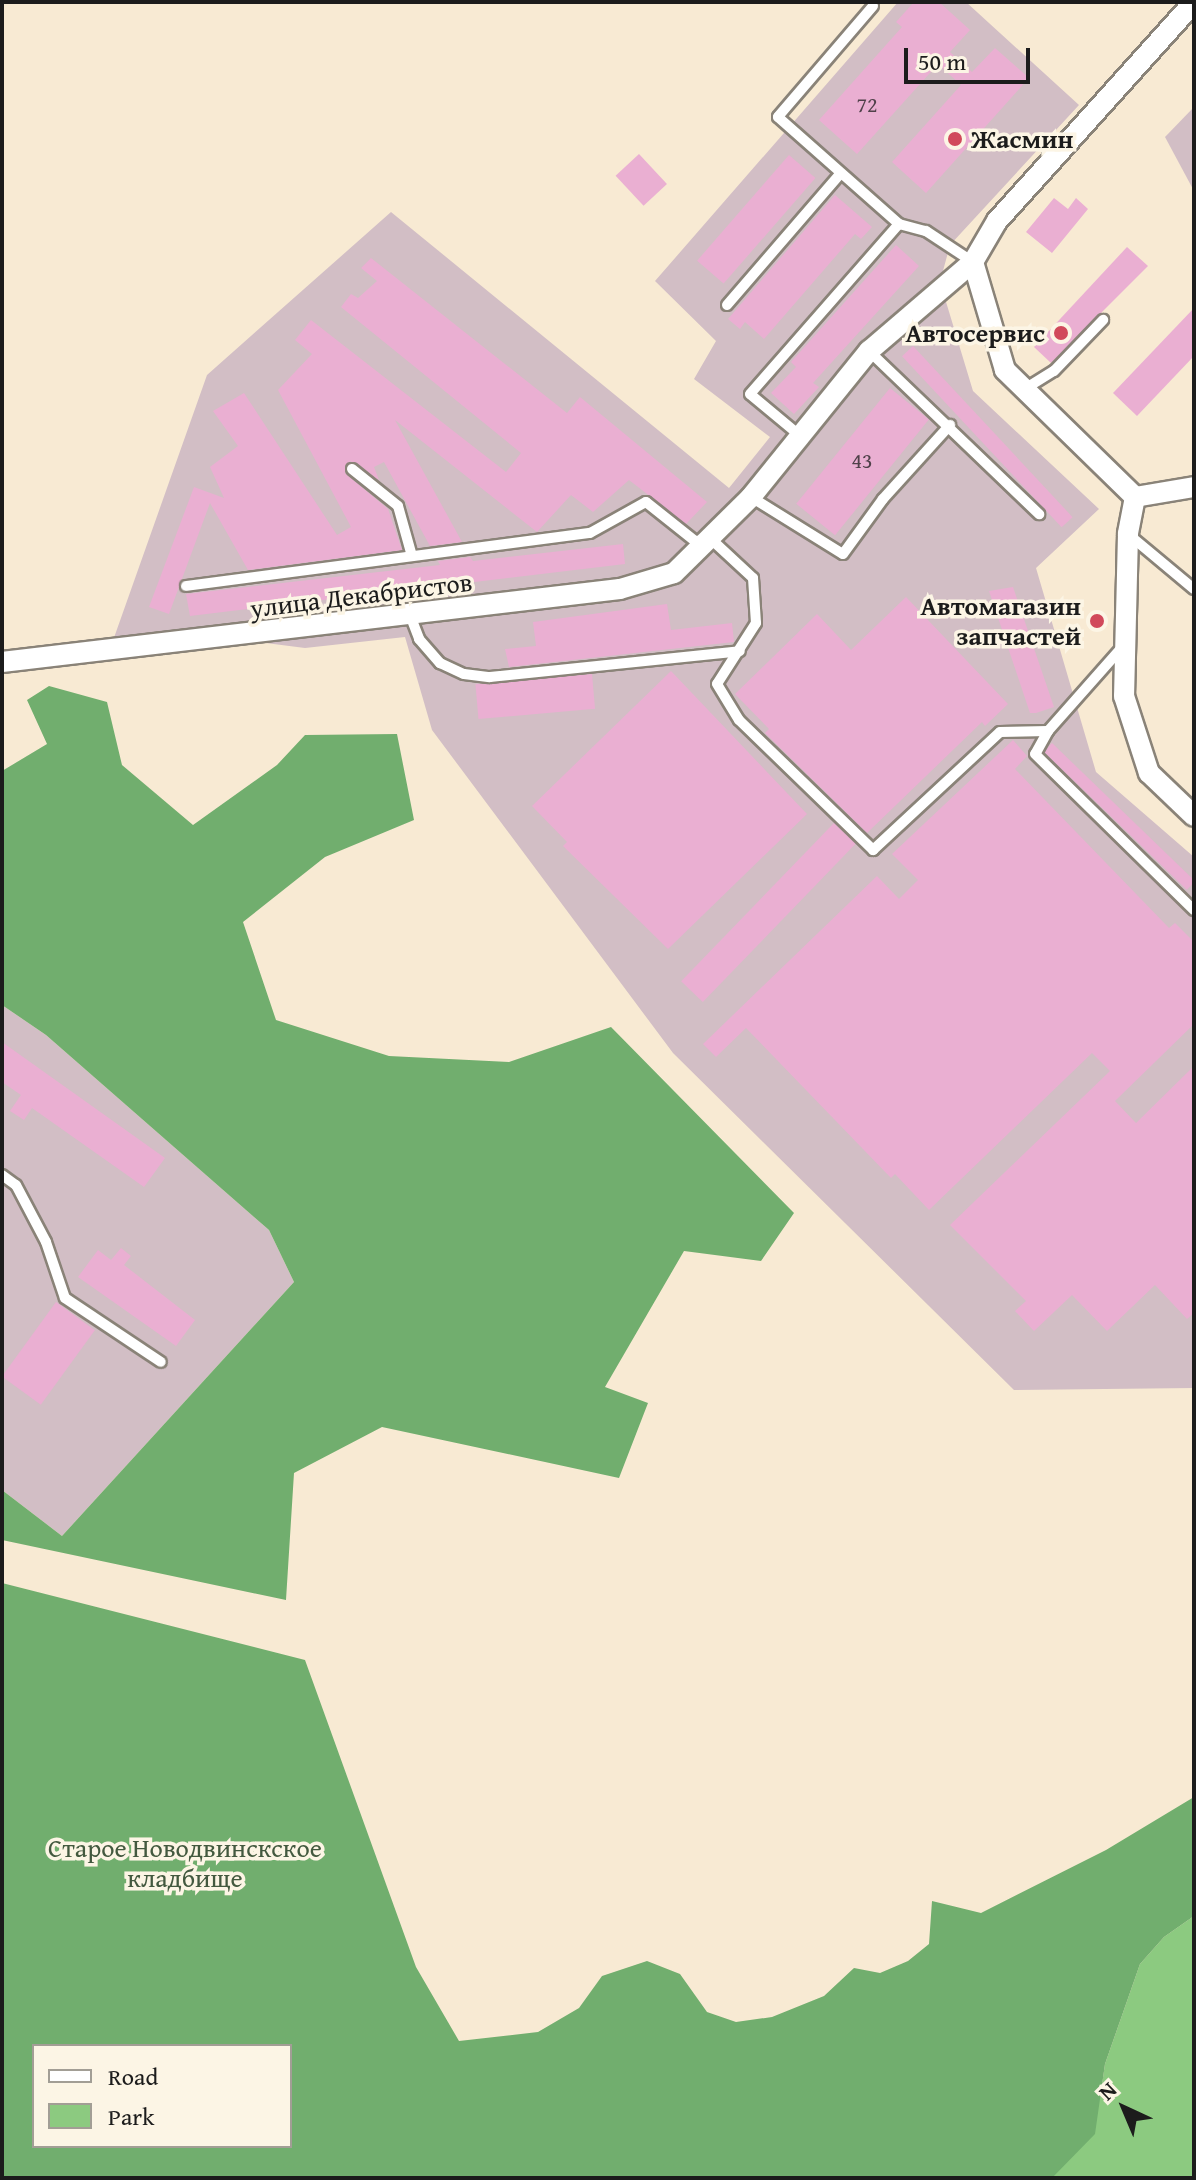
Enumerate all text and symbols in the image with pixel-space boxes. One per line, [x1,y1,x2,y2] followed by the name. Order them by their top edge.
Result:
[908,32,1034,82] scale bar
[918,44,966,79] text: 50 m
[856,92,878,118] house number: 72
[971,123,1073,155] place label: Жасмин
[946,130,964,148] marker: Жасмин
[906,317,1045,349] place label: Автосервис
[1052,324,1070,342] marker: Автосервис
[851,448,873,474] house number: 43
[248,566,474,624] street label: улица Декабристов
[920,590,1081,652] place label: Автомагазин запчастей
[1088,612,1106,630] marker: Автомагазин запчастей
[48,1832,322,1894] park label: Старое Новодвинскское кладбище
[32,2044,292,2148] legend
[108,2059,158,2094] text: Road
[1084,2068,1164,2148] north arrow
[1091,2074,1124,2107] text: N
[108,2099,154,2134] text: Park

